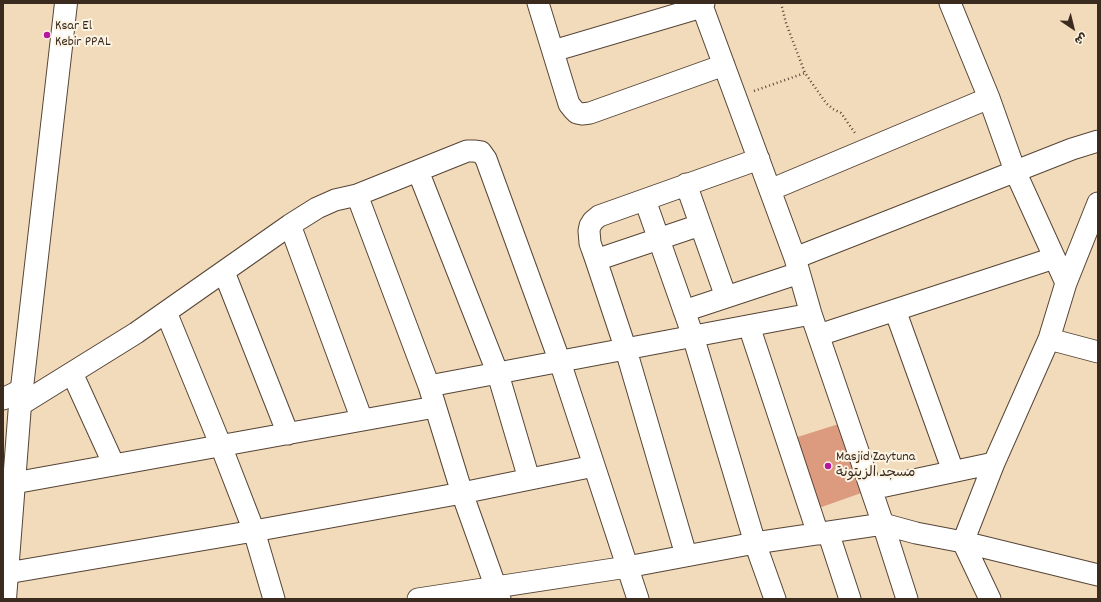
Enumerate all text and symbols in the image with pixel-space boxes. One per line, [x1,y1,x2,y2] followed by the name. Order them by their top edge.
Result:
[1053,8,1093,48] north arrow
[55,19,111,52] place label: Ksar El Kebir PPAL
[1070,28,1089,48] text: ش
[42,30,52,40] marker: Ksar El Kebir PPAL
[836,450,915,482] place label: Masjid Zaytuna مسجد الزيتونة
[823,461,833,471] marker: Masjid Zaytuna مسجد الزيتونة

